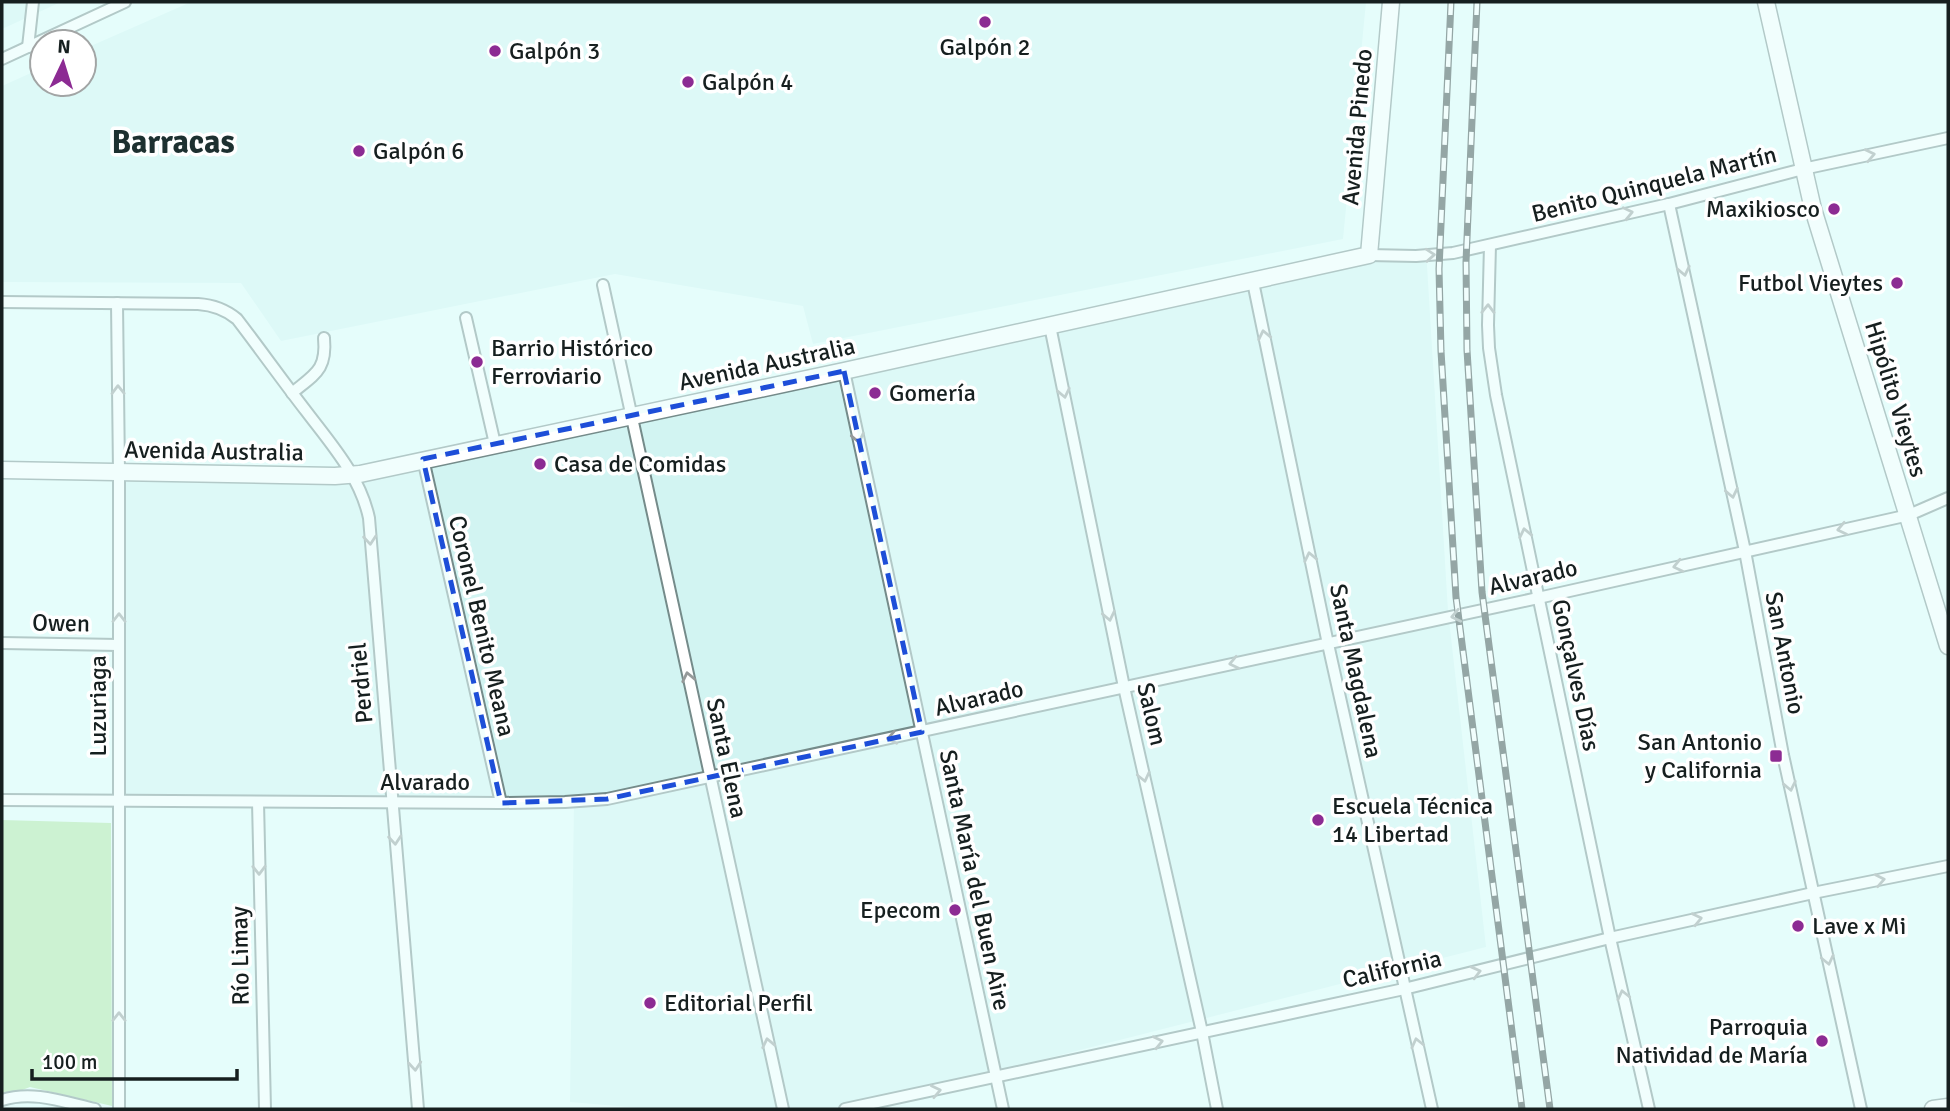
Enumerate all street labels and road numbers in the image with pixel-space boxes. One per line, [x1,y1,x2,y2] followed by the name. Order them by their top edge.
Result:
[1335,47,1379,207] street label: Avenida Pinedo
[1528,139,1780,229] street label: Benito Quinquela Martín
[1858,317,1934,481] street label: Hipólito Vieytes
[676,331,858,397] street label: Avenida Australia
[124,434,304,468] street label: Avenida Australia
[442,513,522,739] street label: Coronel Benito Meana
[1486,552,1580,602] street label: Alvarado
[1323,581,1389,761] street label: Santa Magdalena
[1758,589,1812,717] street label: San Antonio
[1545,596,1607,754] street label: Gonçalves Días
[32,607,90,639] street label: Owen
[343,641,379,725] street label: Perdriel
[83,655,113,757] street label: Luzuriaga
[932,673,1026,723] street label: Alvarado
[1130,679,1174,749] street label: Salom
[700,695,754,821] street label: Santa Elena
[933,747,1017,1013] street label: Santa María del Buen Aire
[380,767,470,797] street label: Alvarado
[224,906,256,1006] street label: Río Limay
[1340,943,1444,995] street label: California

